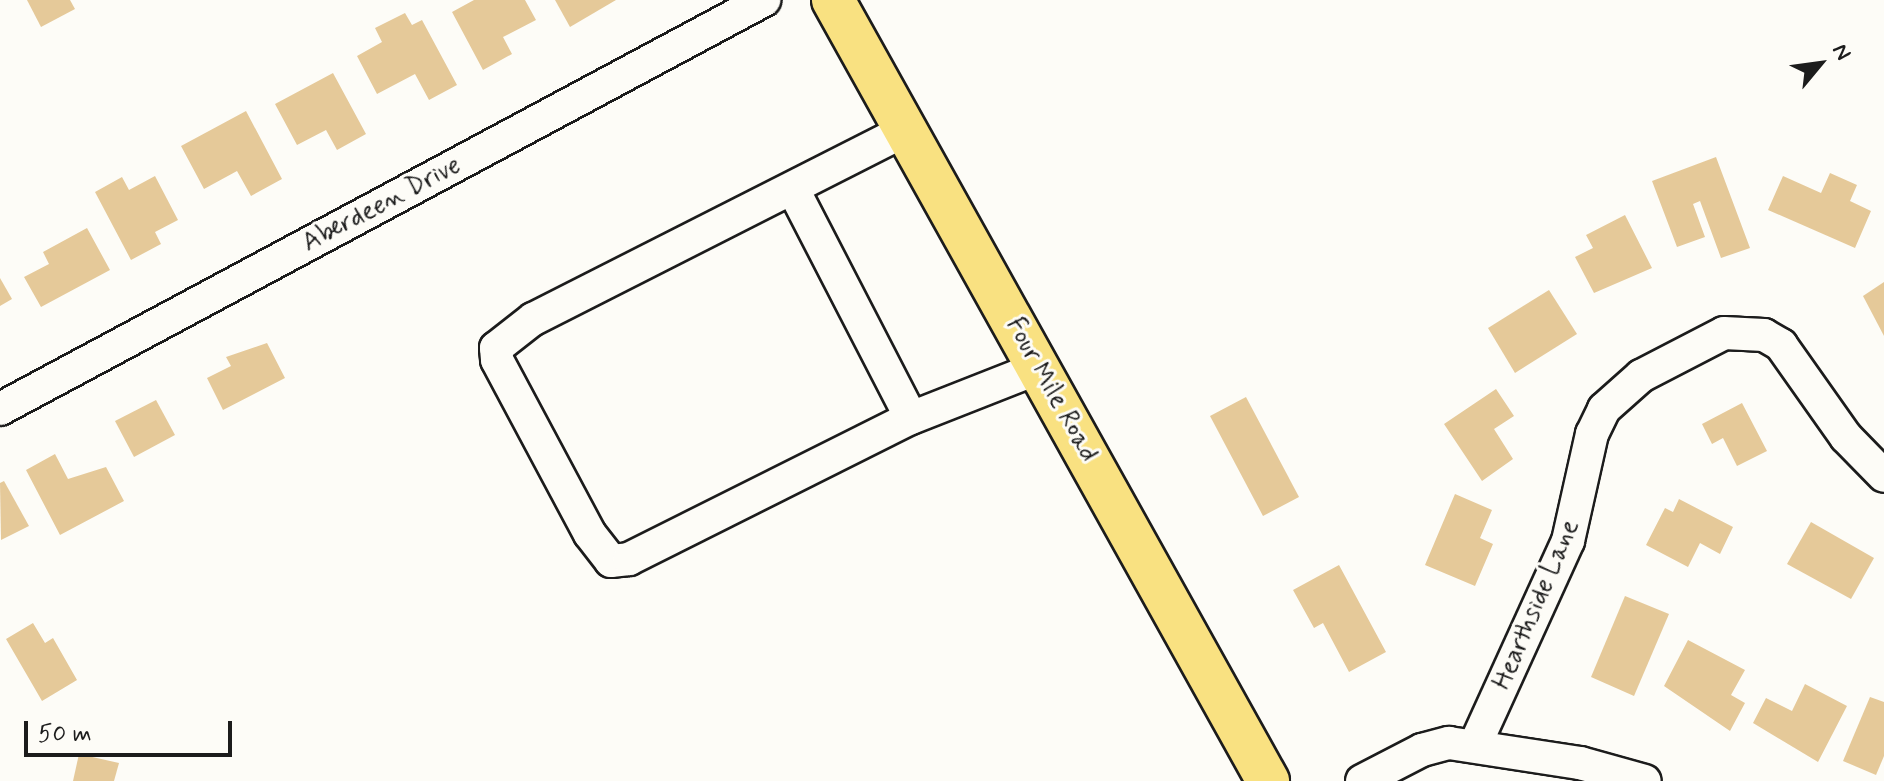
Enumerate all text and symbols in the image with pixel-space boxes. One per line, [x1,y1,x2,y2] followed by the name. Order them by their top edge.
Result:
[1780,24,1860,104] north arrow
[1825,39,1857,66] text: N
[298,150,466,260] street label: Aberdeen Drive
[999,313,1103,467] street label: Four Mile Road
[1487,516,1587,694] street label: Hearthside Lane
[28,705,236,755] scale bar
[38,719,92,750] text: 50 m

